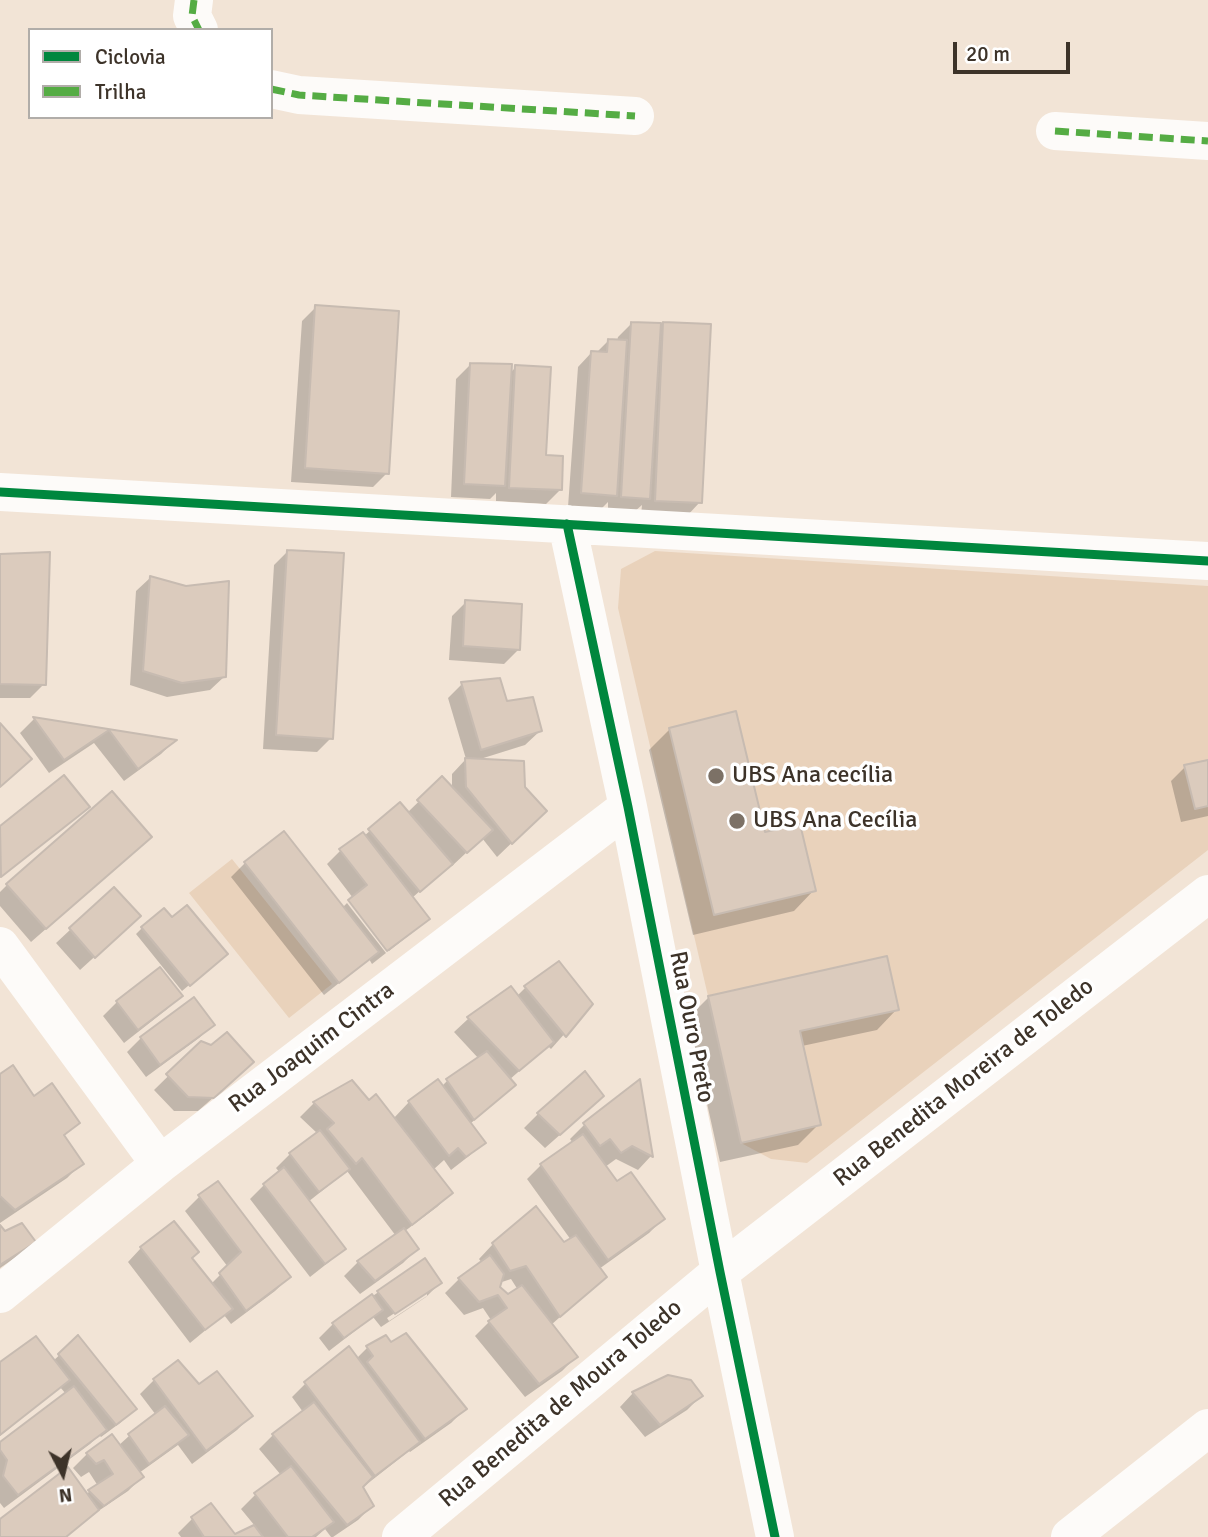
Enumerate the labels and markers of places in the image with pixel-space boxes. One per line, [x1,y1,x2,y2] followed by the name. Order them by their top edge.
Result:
[732,762,893,790] place label: UBS Ana cecília
[706,766,726,786] marker: UBS Ana cecília
[753,807,917,835] place label: UBS Ana Cecília
[727,811,747,831] marker: UBS Ana Cecília

